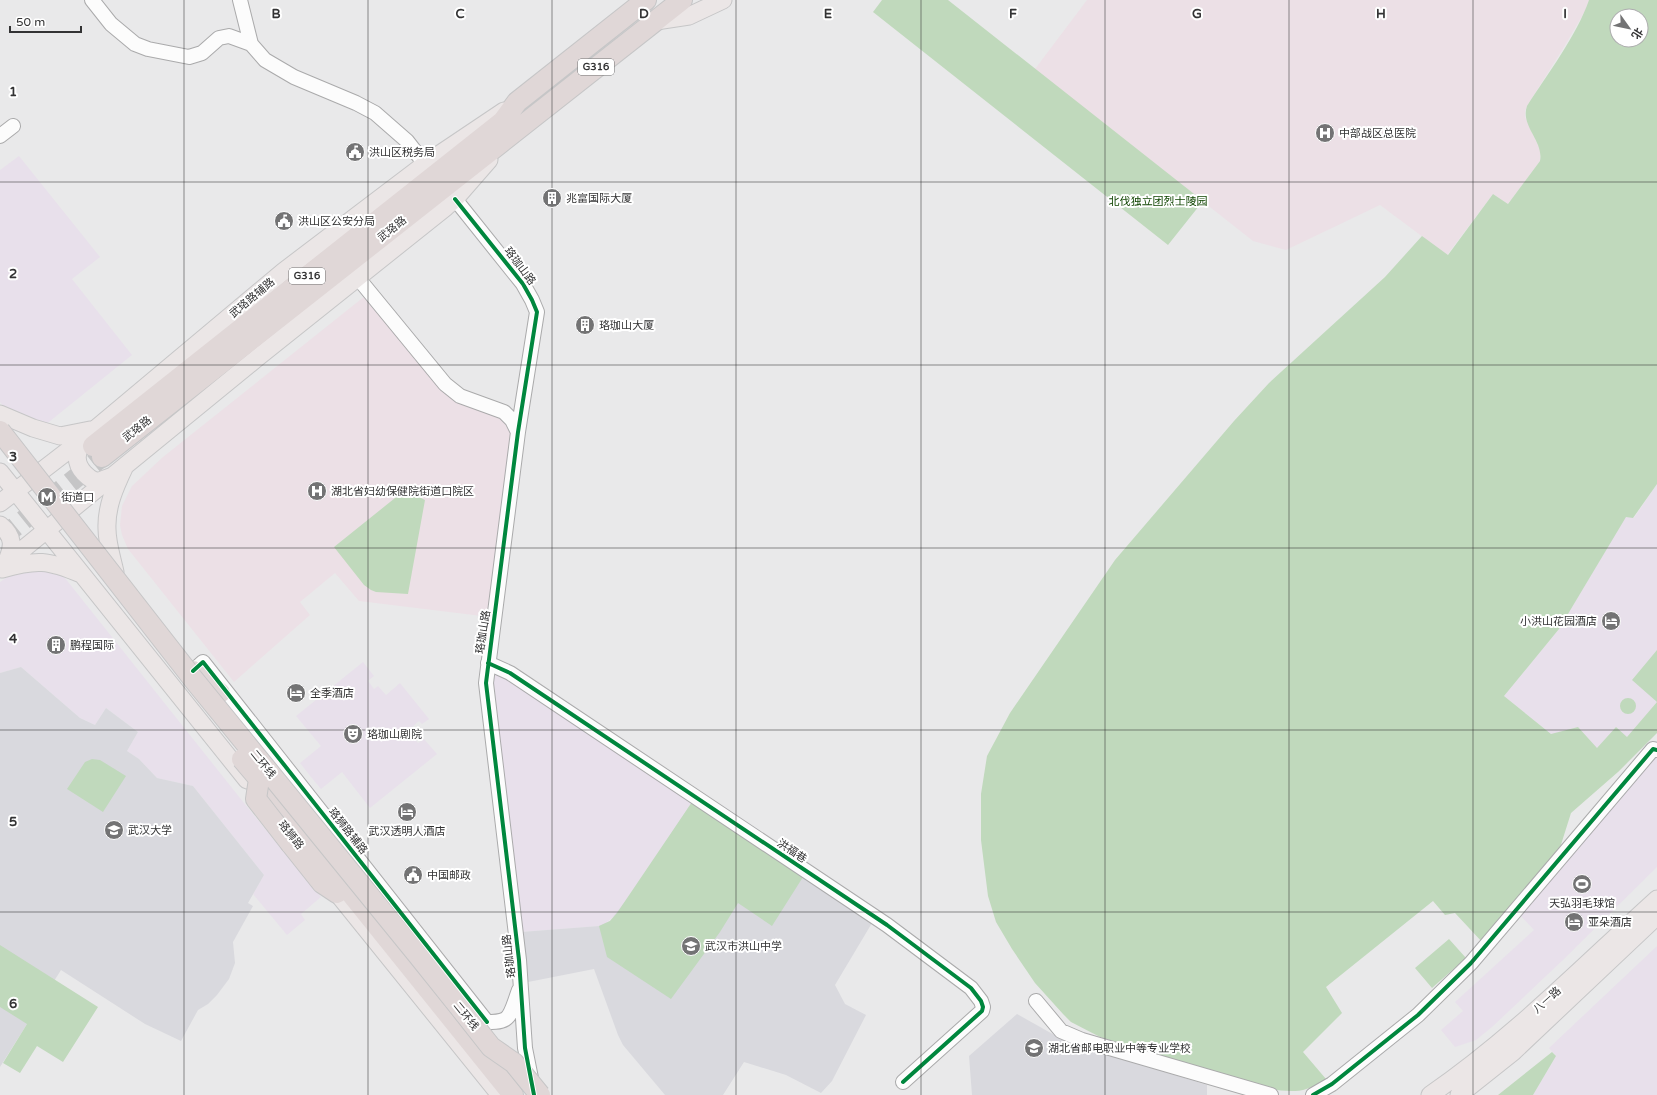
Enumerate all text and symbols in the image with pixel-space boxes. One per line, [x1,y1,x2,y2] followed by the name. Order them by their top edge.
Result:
[271,6,281,22] text: B
[455,6,465,22] text: C
[639,6,649,22] text: D
[824,6,832,22] text: E
[1009,6,1017,22] text: F
[1192,6,1202,22] text: G
[1376,6,1386,22] text: H
[1563,6,1567,22] text: I
[10,8,81,34] scale bar
[1609,8,1649,48] north arrow
[16,15,45,29] text: 50 m
[1629,25,1645,41] text: 北
[578,59,614,75] road number: G316
[9,84,17,100] text: 1
[1314,122,1336,144] hospital icon: 中部战区总医院
[1339,127,1416,140] place label: 中部战区总医院
[344,141,366,163] public building icon: 洪山区税务局
[369,146,435,159] place label: 洪山区税务局
[541,187,563,209] building icon: 兆富国际大厦
[566,192,632,205] place label: 兆富国际大厦
[1109,195,1208,208] park label: 北伐独立团烈士陵园
[273,210,295,232] public building icon: 洪山区公安分局
[375,214,409,244] street label: 武珞路
[298,215,375,228] place label: 洪山区公安分局
[502,245,538,287] street label: 珞珈山路
[9,266,17,282] text: 2
[289,268,325,284] road number: G316
[227,275,277,321] street label: 武珞路辅路
[574,314,596,336] building icon: 珞珈山大厦
[599,319,654,332] place label: 珞珈山大厦
[120,414,154,444] street label: 武珞路
[9,449,17,465] text: 3
[306,480,328,502] hospital icon: 湖北省妇幼保健院街道口院区
[331,485,474,498] place label: 湖北省妇幼保健院街道口院区
[36,486,58,508] metro station icon: 街道口
[61,491,94,504] place label: 街道口
[473,609,493,655] street label: 珞珈山路
[1600,610,1622,632] hotel icon: 小洪山花园酒店
[1520,615,1597,628] place label: 小洪山花园酒店
[9,631,18,647] text: 4
[45,634,67,656] building icon: 鹏程国际
[70,639,114,652] place label: 鹏程国际
[285,682,307,704] hotel icon: 全季酒店
[310,687,354,700] place label: 全季酒店
[342,723,364,745] theatre icon: 珞珈山剧院
[367,728,422,741] place label: 珞珈山剧院
[248,747,278,781] street label: 二环线
[396,801,418,823] hotel icon: 武汉透明人酒店
[326,805,370,857] street label: 珞狮路辅路
[9,814,17,830] text: 5
[276,818,306,852] street label: 珞狮路
[103,819,125,841] school or university icon: 武汉大学
[128,824,172,837] place label: 武汉大学
[369,825,446,838] place label: 武汉透明人酒店
[775,836,809,866] street label: 洪福巷
[402,864,424,886] public building icon: 中国邮政
[427,869,471,882] place label: 中国邮政
[1571,873,1593,895] sports icon: 天弘羽毛球馆
[1549,897,1615,910] place label: 天弘羽毛球馆
[1563,911,1585,933] hotel icon: 亚朵酒店
[1588,916,1632,929] place label: 亚朵酒店
[500,933,518,979] street label: 珞珈山路
[680,935,702,957] school or university icon: 武汉市洪山中学
[705,940,782,953] place label: 武汉市洪山中学
[1530,984,1564,1016] street label: 八一路
[9,996,17,1012] text: 6
[451,999,481,1033] street label: 二环线
[1023,1037,1045,1059] school or university icon: 湖北省邮电职业中等专业学校
[1048,1042,1191,1055] place label: 湖北省邮电职业中等专业学校

